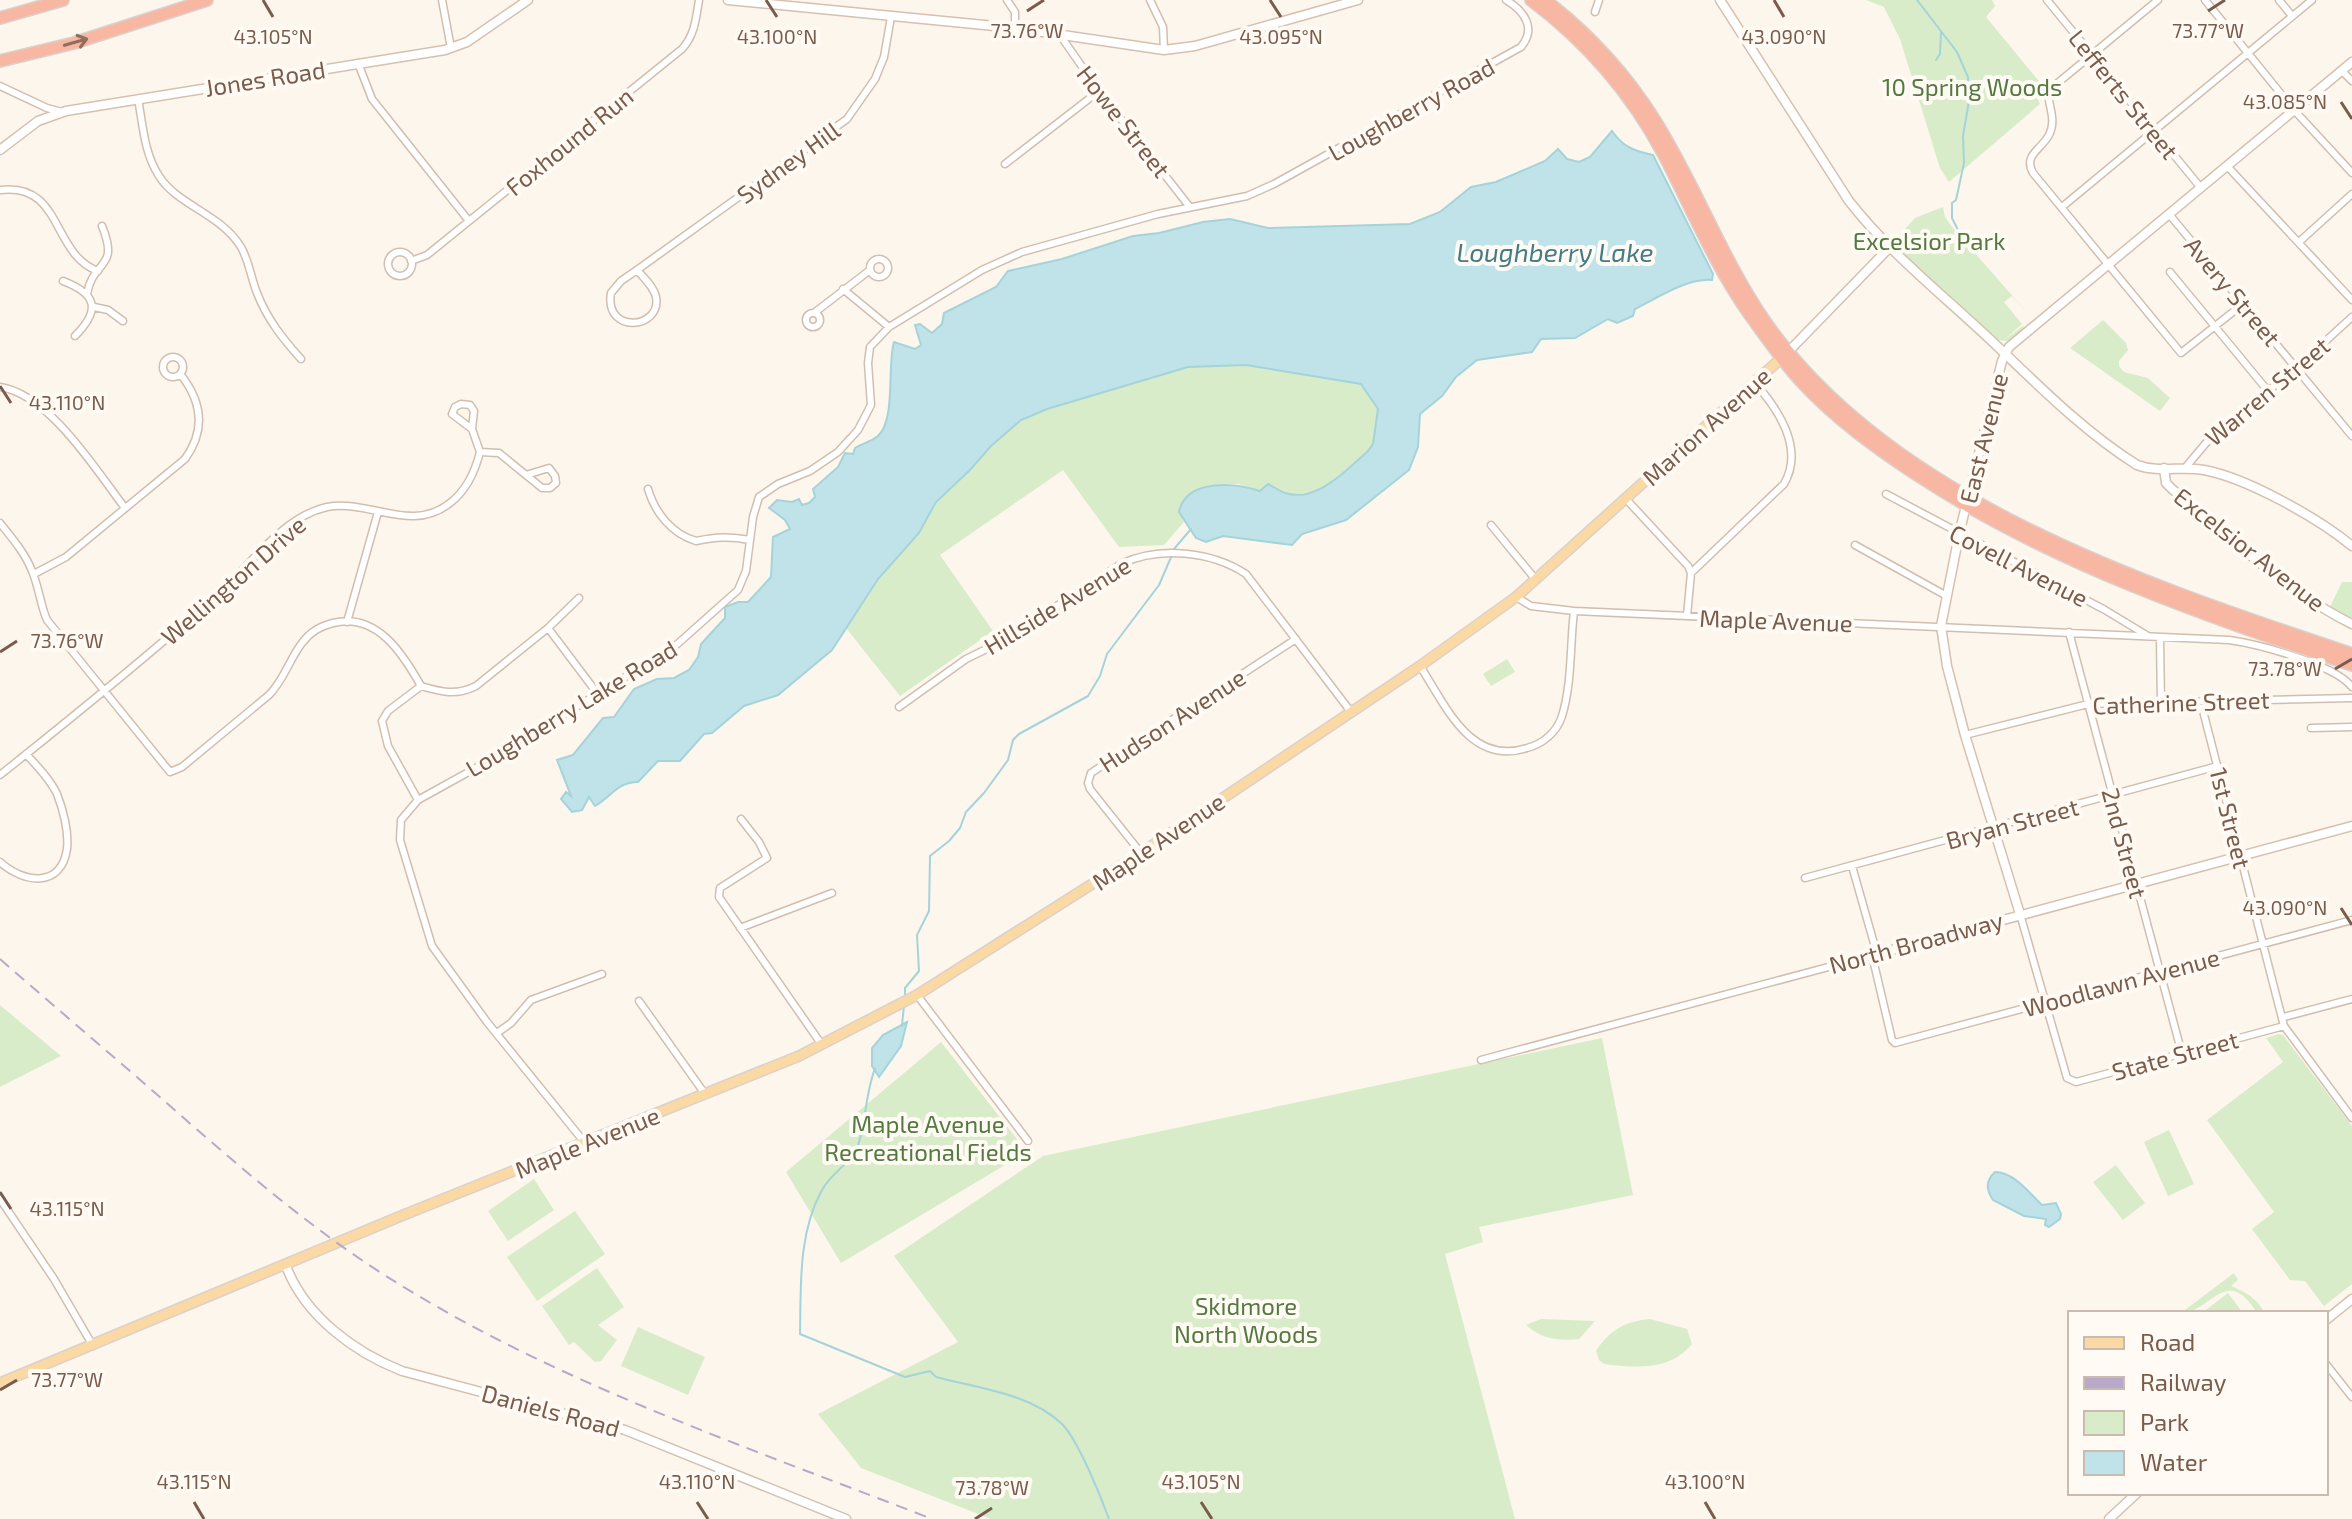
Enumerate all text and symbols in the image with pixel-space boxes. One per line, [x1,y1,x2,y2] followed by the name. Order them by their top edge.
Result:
[990,18,1064,42] text: 73.76°W
[2172,18,2244,42] text: 73.77°W
[2063,23,2185,165] street label: Lefferts Street
[233,24,313,48] text: 43.105°N
[737,24,817,48] text: 43.100°N
[1239,24,1323,48] text: 43.095°N
[1742,24,1826,48] text: 43.090°N
[62,34,88,49] one-way arrow
[1323,51,1499,167] street label: Loughberry Road
[203,54,327,102] street label: Jones Road
[1071,59,1177,183] street label: Howe Street
[1882,72,2062,101] park label: 10 Spring Woods
[500,81,638,201] street label: Foxhound Run
[2243,89,2327,113] text: 43.085°N
[731,115,845,209] street label: Sydney Hill
[1853,226,2005,255] park label: Excelsior Park
[2179,230,2287,352] street label: Avery Street
[1456,236,1654,268] water label: Loughberry Lake
[2199,331,2335,451] street label: Warren Street
[1636,361,1776,491] street label: Marion Avenue
[1953,370,2013,506] street label: East Avenue
[29,390,105,414] text: 43.110°N
[2169,481,2331,617] street label: Excelsior Avenue
[155,509,311,651] street label: Wellington Drive
[1945,518,2093,612] street label: Covell Avenue
[978,550,1136,660] street label: Hillside Avenue
[1699,603,1853,637] street label: Maple Avenue
[30,628,104,652] text: 73.76°W
[460,633,682,783] street label: Loughberry Lake Road
[2248,656,2322,680] text: 73.78°W
[1093,662,1251,778] street label: Hudson Avenue
[2092,684,2270,720] street label: Catherine Street
[2204,765,2258,871] street label: 1st Street
[2096,785,2154,901] street label: 2nd Street
[1086,786,1230,896] street label: Maple Avenue
[1942,791,2082,855] street label: Bryan Street
[2243,895,2327,919] text: 43.090°N
[1826,905,2006,979] street label: North Broadway
[2019,942,2223,1022] street label: Woodlawn Avenue
[2109,1024,2241,1086] street label: State Street
[510,1100,664,1184] street label: Maple Avenue
[824,1109,1032,1166] park label: Maple Avenue Recreational Fields
[29,1196,105,1220] text: 43.115°N
[1174,1291,1318,1348] park label: Skidmore North Woods
[2068,1311,2328,1495] legend
[2140,1327,2195,1356] text: Road
[31,1367,103,1391] text: 73.77°W
[2140,1367,2227,1396] text: Railway
[479,1378,623,1442] street label: Daniels Road
[2140,1407,2189,1436] text: Park
[2140,1447,2208,1476] text: Water
[156,1469,232,1493] text: 43.115°N
[659,1469,735,1493] text: 43.110°N
[1161,1469,1241,1493] text: 43.105°N
[1665,1469,1745,1493] text: 43.100°N
[955,1475,1029,1499] text: 73.78°W

